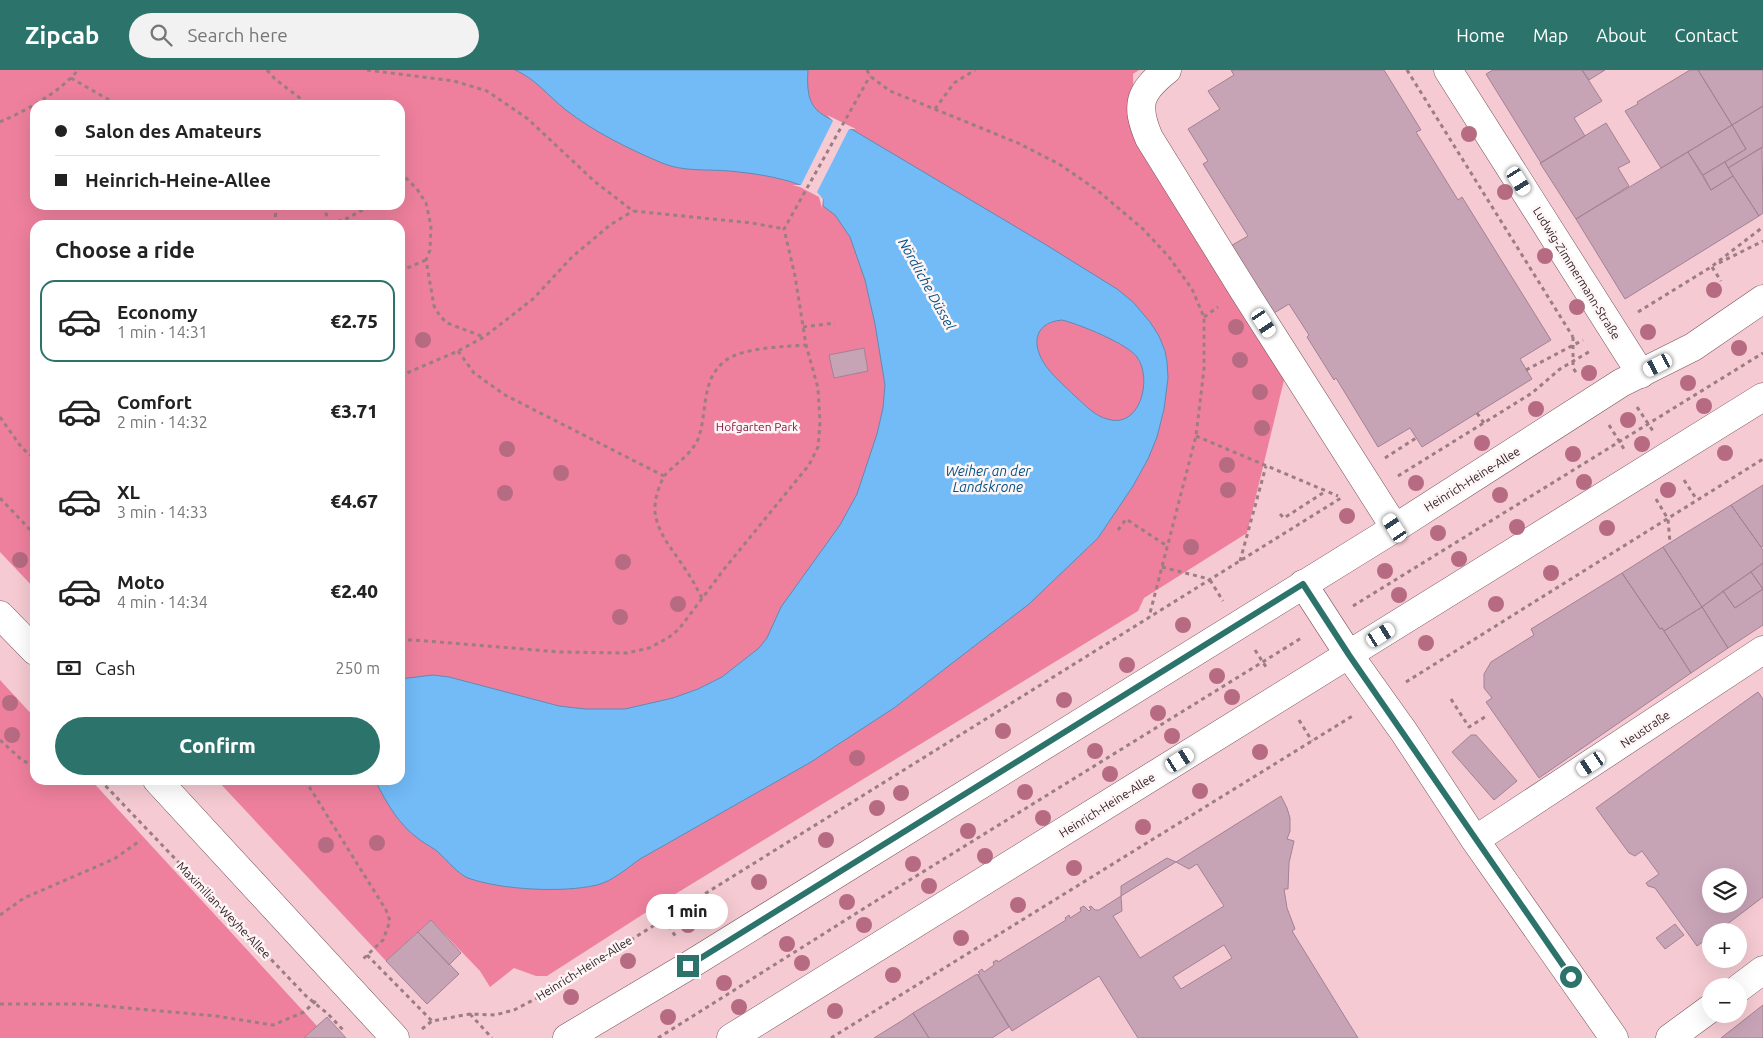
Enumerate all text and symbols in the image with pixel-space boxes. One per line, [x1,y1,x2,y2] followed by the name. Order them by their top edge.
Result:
[129,13,479,58] search box
[147,21,175,49] icon: search
[25,22,99,49] text: Zipcab
[187,24,288,46] text: Search here
[1456,25,1505,45] text: Home
[1533,25,1568,45] text: Map
[1596,25,1646,45] text: About
[1674,25,1738,45] text: Contact
[85,120,262,142] text: Salon des Amateurs
[1504,164,1533,198] car
[85,169,271,191] text: Heinrich-Heine-Allee
[1531,204,1623,342] street label: Ludwig-Zimmermann-Straße
[895,235,959,333] water label: Nördliche Düssel
[55,237,195,262] text: Choose a ride
[57,299,102,344] icon: car
[117,301,198,323] text: Economy
[1249,306,1278,340] car
[330,310,378,332] text: €2.75
[117,323,208,341] text: 1 min · 14:31
[1641,352,1674,378] car
[57,389,102,434] icon: car
[117,391,192,413] text: Comfort
[330,400,378,422] text: €3.71
[117,413,208,431] text: 2 min · 14:32
[716,420,798,433] park label: Hofgarten Park
[1422,444,1522,514] street label: Heinrich-Heine-Allee
[945,463,1031,495] water label: Weiher an der Landskrone
[57,479,102,524] icon: car
[117,481,140,503] text: XL
[330,490,378,512] text: €4.67
[117,503,208,521] text: 3 min · 14:33
[1380,511,1409,545] car
[57,569,102,614] icon: car
[117,571,165,593] text: Moto
[330,580,378,602] text: €2.40
[117,593,208,611] text: 4 min · 14:34
[1364,621,1397,649] car
[55,654,83,682] icon: cash
[95,657,136,679] text: Cash
[335,659,380,677] text: 250 m
[1618,708,1672,750] street label: Neustraße
[55,717,380,775] button: Confirm
[1163,746,1196,774] car
[1574,749,1607,779] car
[1057,770,1157,840] street label: Heinrich-Heine-Allee
[175,859,273,961] street label: Maximilian-Weyhe-Allee
[1702,868,1747,1023] map controls
[1702,868,1747,913] button: layers
[647,894,729,928] callout: 1 min
[667,902,707,920] text: 1 min
[1702,923,1747,968] button: +
[534,933,634,1003] street label: Heinrich-Heine-Allee
[677,955,699,977] route end
[1560,966,1582,988] route start
[1702,978,1747,1023] button: −

